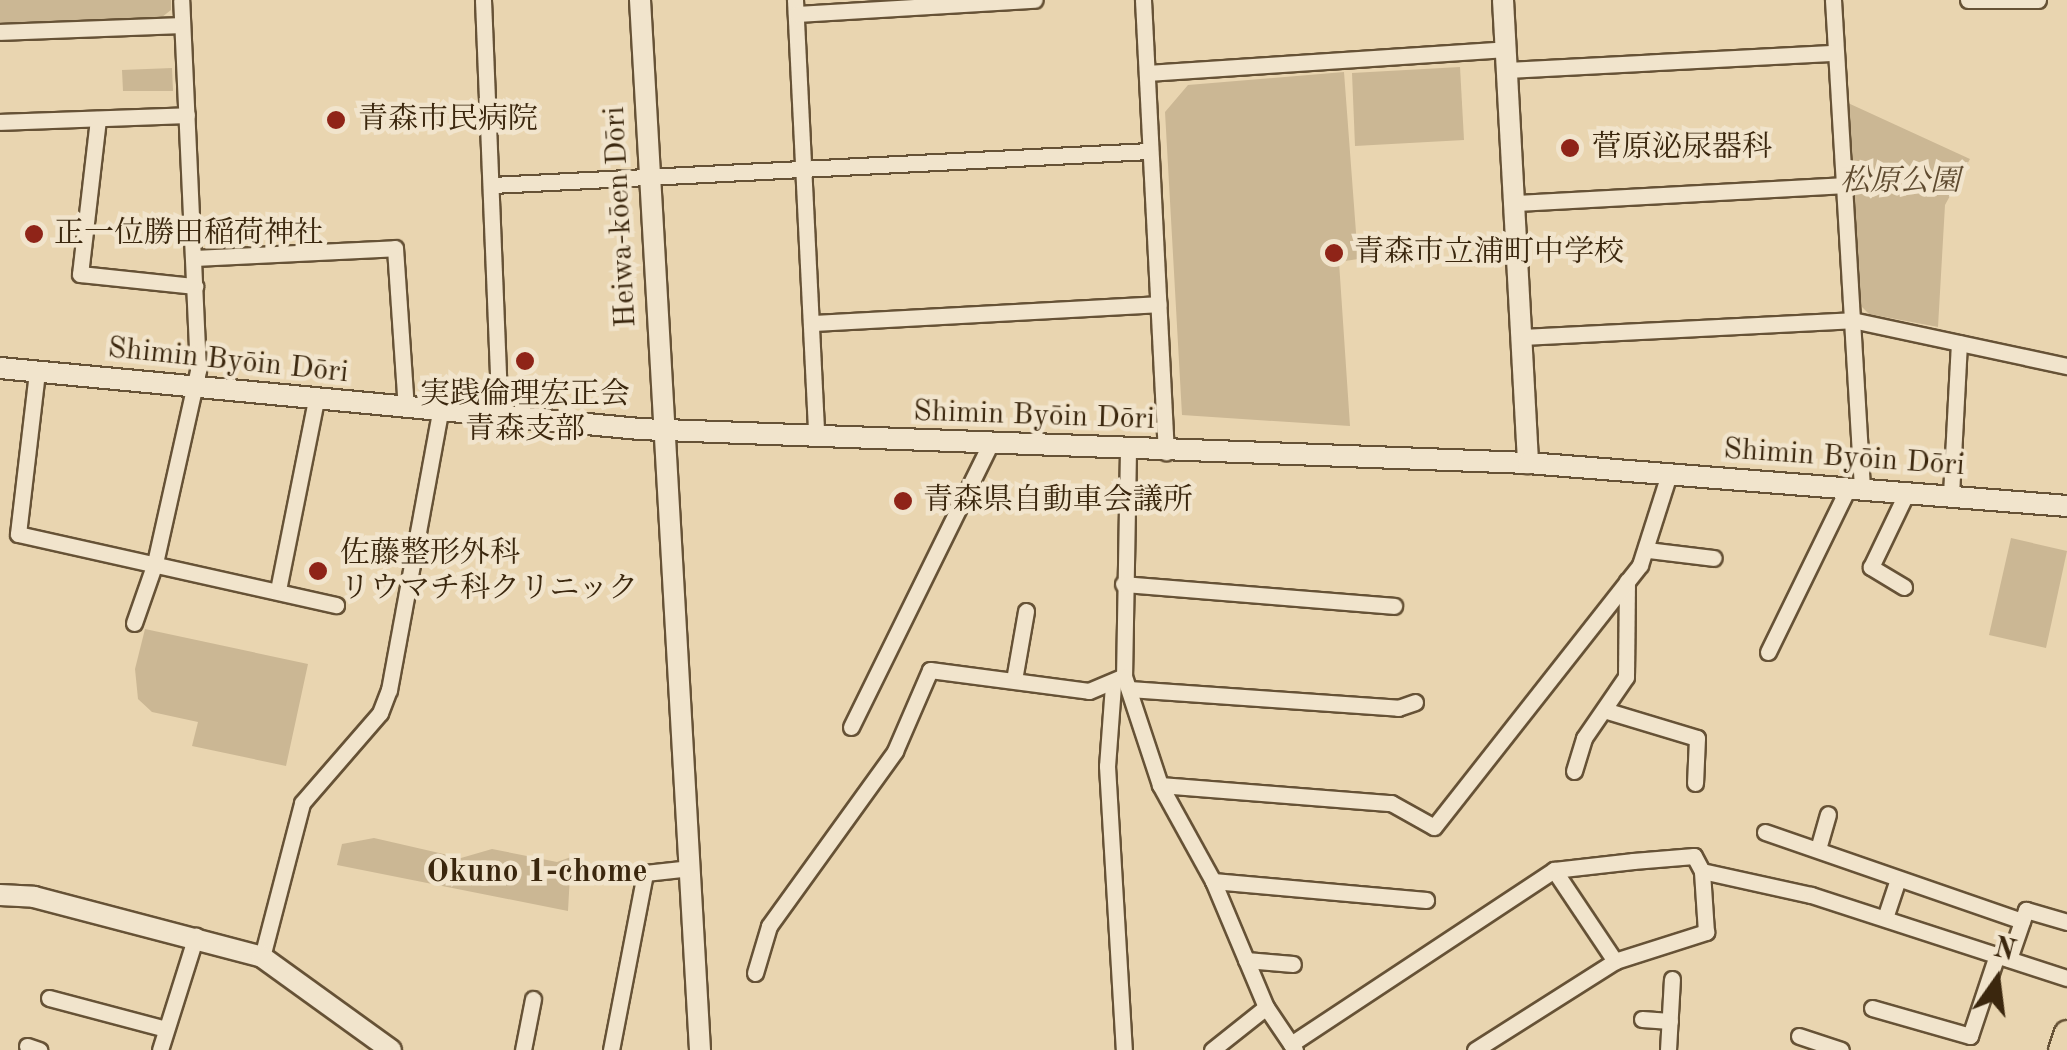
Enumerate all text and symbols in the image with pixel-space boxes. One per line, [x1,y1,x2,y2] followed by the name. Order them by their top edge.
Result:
[358,102,538,138] place label: 青森市民病院
[597,106,645,328] street label: Heiwa-kōen Dōri
[323,107,349,133] marker: 青森市民病院
[1592,130,1772,166] place label: 菅原泌尿器科
[1557,135,1583,161] marker: 菅原泌尿器科
[1840,164,1960,200] park label: 松原公園
[54,216,324,252] place label: 正一位勝田稲荷神社
[23,223,45,245] marker: 正一位勝田稲荷神社
[1354,235,1624,271] place label: 青森市立浦町中学校
[1323,242,1345,264] marker: 青森市立浦町中学校
[106,330,350,392] street label: Shimin Byōin Dōri
[514,350,536,372] marker: 実践倫理宏正会 青森支部
[420,377,630,448] place label: 実践倫理宏正会 青森支部
[912,394,1156,438] street label: Shimin Byōin Dōri
[1722,432,1966,484] street label: Shimin Byōin Dōri
[923,483,1193,519] place label: 青森県自動車会議所
[892,490,914,512] marker: 青森県自動車会議所
[340,536,640,606] place label: 佐藤整形外科 リウマチ科クリニック
[305,558,331,584] marker: 佐藤整形外科 リウマチ科クリニック
[426,854,648,892] district label: Okuno 1-chome
[1947,930,2047,1030] north arrow
[1990,935,2018,967] text: N

